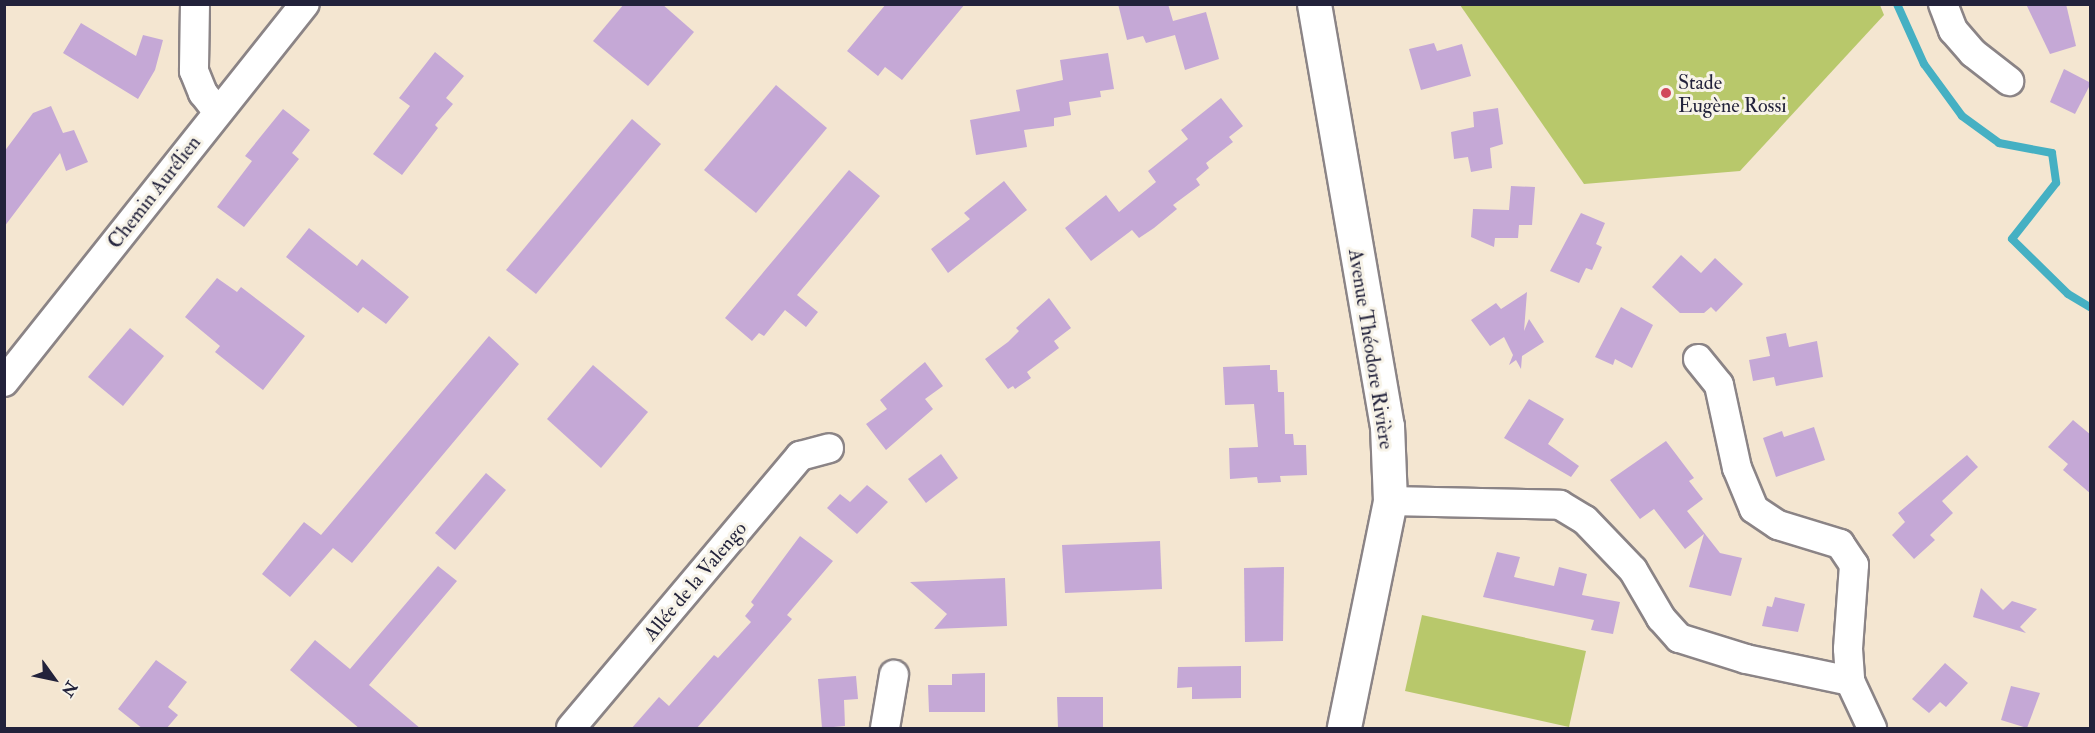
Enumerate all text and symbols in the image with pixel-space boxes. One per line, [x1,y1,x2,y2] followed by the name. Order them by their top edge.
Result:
[1678,70,1787,117] place label: Stade Eugène Rossi
[1659,86,1673,100] marker: Stade Eugène Rossi
[102,131,206,253] street label: Chemin Aurélien
[1343,247,1399,451] street label: Avenue Théodore Rivière
[638,517,752,645] street label: Allée de la Valengo
[24,649,84,709] north arrow
[57,677,81,700] text: N

